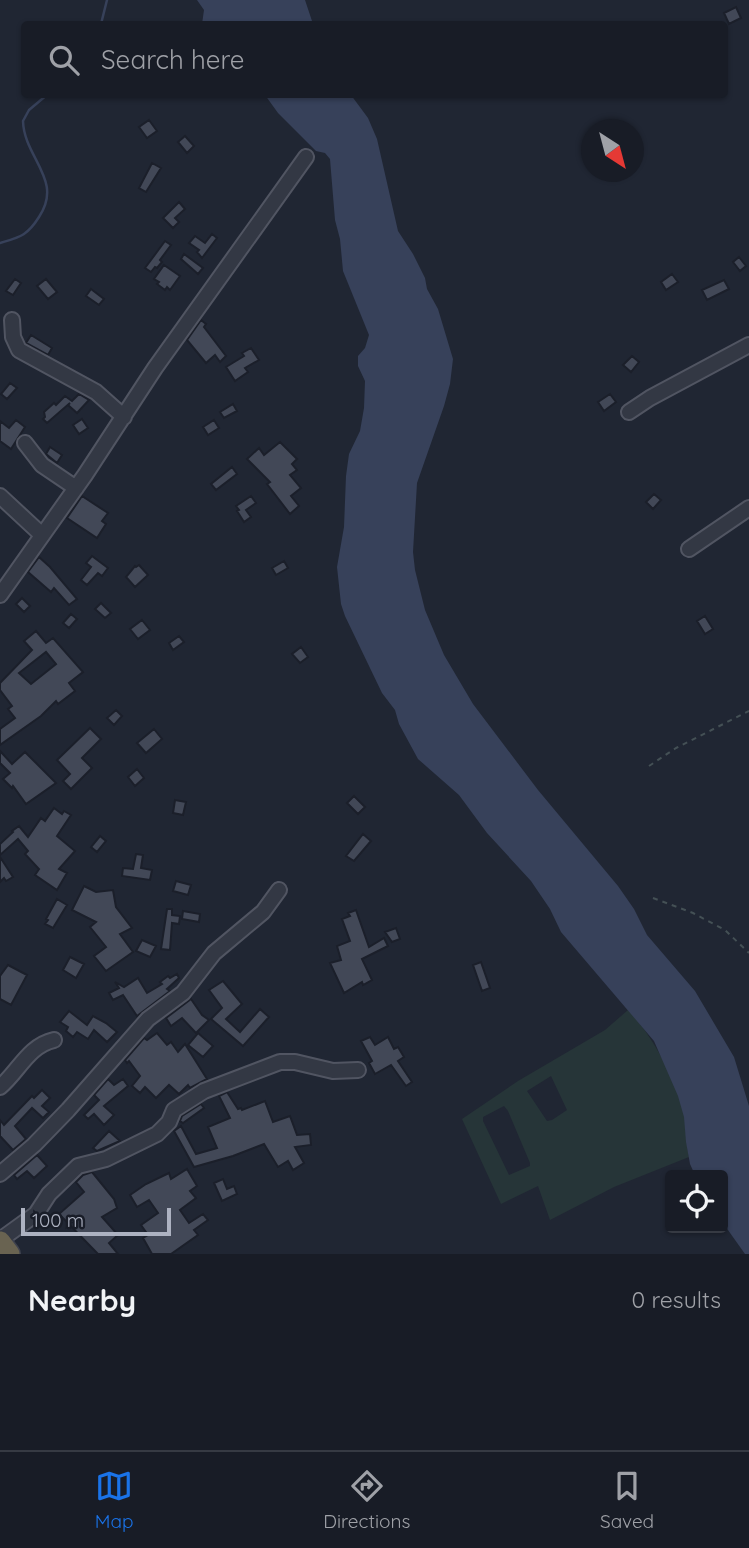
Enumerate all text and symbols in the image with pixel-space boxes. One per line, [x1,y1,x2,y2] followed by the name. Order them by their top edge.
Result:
[21,21,728,98] search box
[45,41,83,79] icon: search
[101,43,245,76] text: Search here
[581,119,644,182] north arrow
[665,1170,728,1233] map controls
[665,1170,728,1233] button: locate
[21,1205,172,1237] scale bar
[32,1208,84,1232] text: 100 m
[28,1281,136,1319] text: Nearby
[632,1285,721,1314] text: 0 results
[95,1467,134,1533] tab: Map
[323,1467,410,1533] tab: Directions
[600,1467,654,1533] tab: Saved

